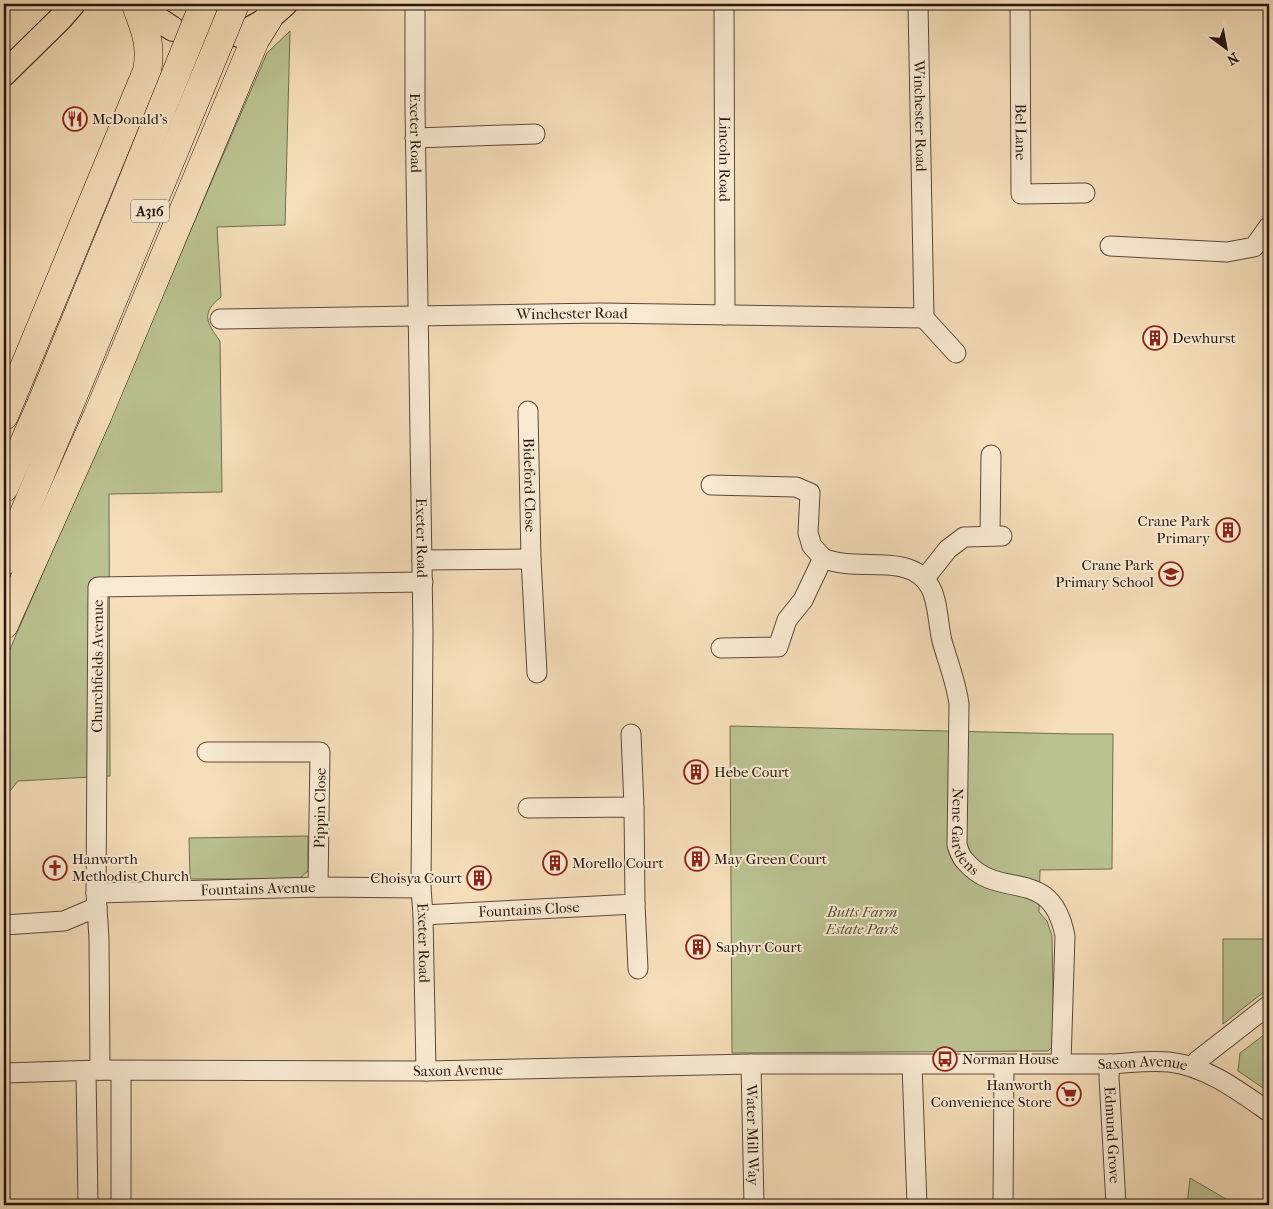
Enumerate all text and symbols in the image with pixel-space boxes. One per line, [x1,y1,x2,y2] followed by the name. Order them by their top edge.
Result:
[1200,22,1250,72] north arrow
[1223,49,1242,69] text: N
[910,59,930,173] street label: Winchester Road
[406,93,425,174] street label: Exeter Road
[1012,104,1030,161] street label: Bel Lane
[62,106,88,132] restaurant icon: McDonald's
[92,110,168,128] place label: McDonald's
[715,116,734,203] street label: Lincoln Road
[131,200,169,222] road number: A316
[515,304,629,323] street label: Winchester Road
[1142,325,1168,351] building icon: Dewhurst
[1172,329,1236,347] place label: Dewhurst
[520,438,539,533] street label: Bideford Close
[412,498,431,579] street label: Exeter Road
[1138,512,1211,547] place label: Crane Park Primary
[1215,517,1241,543] building icon: Crane Park Primary
[1055,556,1154,591] place label: Crane Park Primary School
[1158,561,1184,587] school or university icon: Crane Park Primary School
[88,599,107,733] street label: Churchfields Avenue
[683,759,709,785] building icon: Hebe Court
[714,763,790,781] place label: Hebe Court
[310,767,330,849] street label: Pippin Close
[948,788,983,879] street label: Nene Gardens
[684,846,710,872] building icon: May Green Court
[72,850,190,885] place label: Hanworth Methodist Church
[542,850,568,876] building icon: Morello Court
[714,850,828,868] place label: May Green Court
[572,854,664,872] place label: Morello Court
[42,855,68,881] church icon: Hanworth Methodist Church
[466,865,492,891] building icon: Choisya Court
[370,869,463,887] place label: Choisya Court
[200,878,316,899] street label: Fountains Avenue
[478,898,581,921] street label: Fountains Close
[413,902,433,984] street label: Exeter Road
[825,903,899,938] park label: Butts Farm Estate Park
[685,934,711,960] building icon: Saphyr Court
[716,938,803,956] place label: Saphyr Court
[932,1046,958,1072] bus stop icon: Norman House
[962,1050,1059,1068] place label: Norman House
[1098,1052,1190,1075] street label: Saxon Avenue
[413,1060,504,1080] street label: Saxon Avenue
[931,1076,1053,1111] place label: Hanworth Convenience Store
[1056,1081,1082,1107] supermarket icon: Hanworth Convenience Store
[742,1083,763,1187] street label: Water Mill Way
[1101,1086,1124,1184] street label: Edmund Grove

